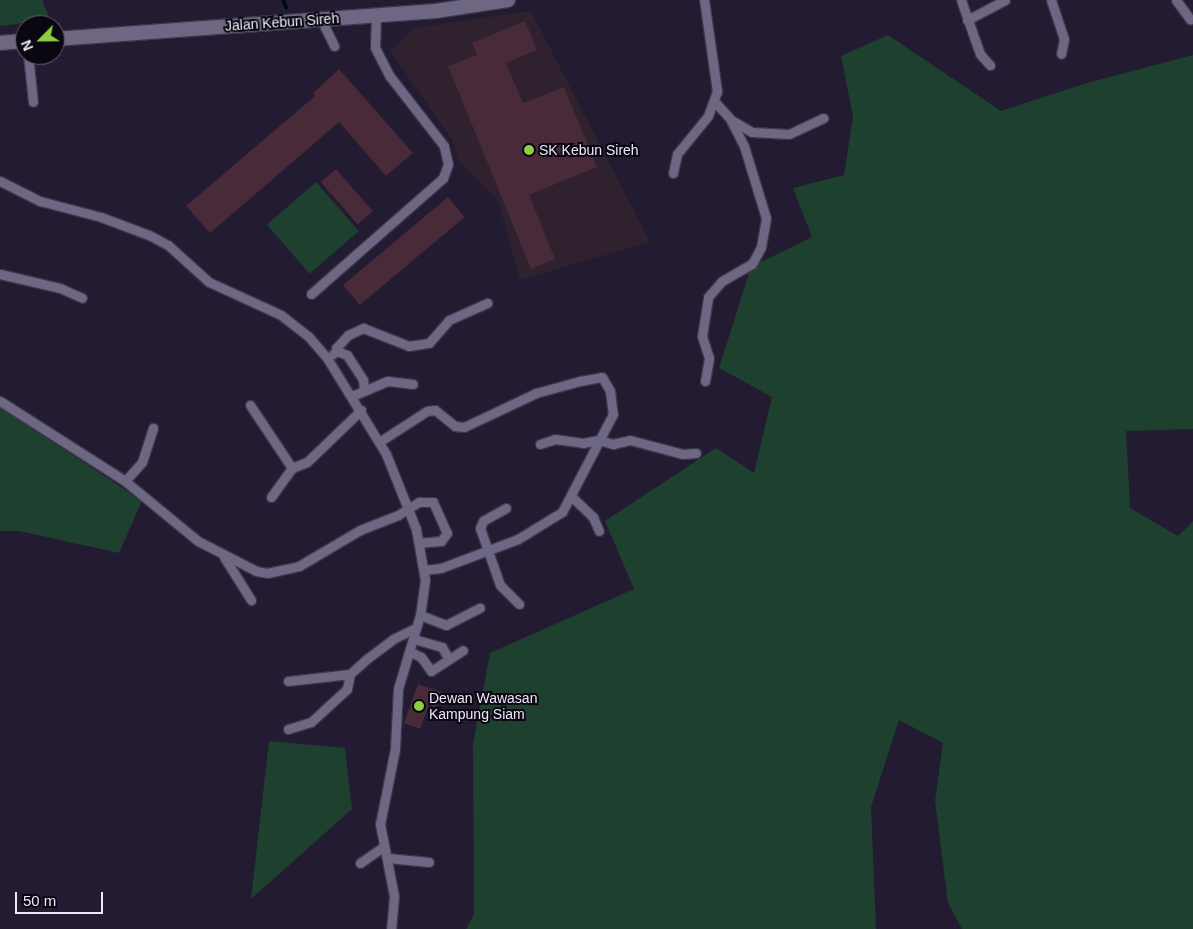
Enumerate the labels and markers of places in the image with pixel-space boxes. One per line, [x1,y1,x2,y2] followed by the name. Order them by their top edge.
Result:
[539,142,639,158] place label: SK Kebun Sireh
[523,144,535,156] marker: SK Kebun Sireh
[429,690,537,722] place label: Dewan Wawasan Kampung Siam
[413,700,425,712] marker: Dewan Wawasan Kampung Siam

